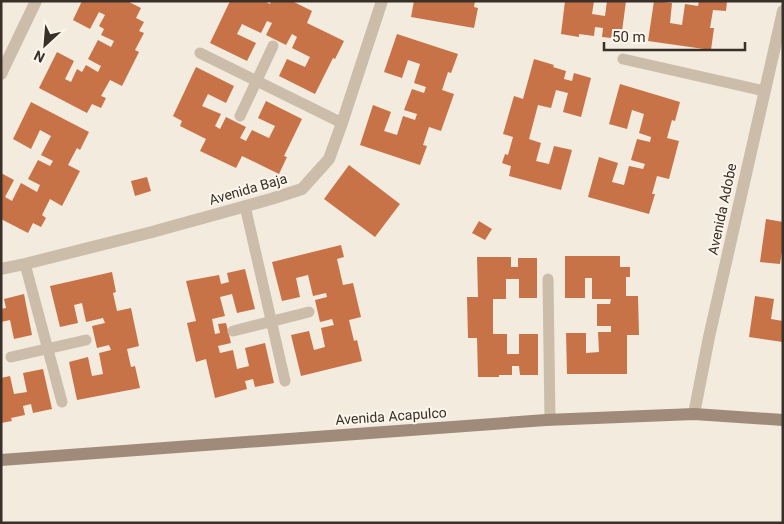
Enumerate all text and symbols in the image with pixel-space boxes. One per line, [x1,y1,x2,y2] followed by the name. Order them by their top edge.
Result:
[20,20,70,70] north arrow
[604,20,745,52] scale bar
[612,28,646,46] text: 50 m
[31,47,47,66] text: N
[704,162,740,256] street label: Avenida Adobe
[207,170,289,208] street label: Avenida Baja
[335,404,447,428] street label: Avenida Acapulco

